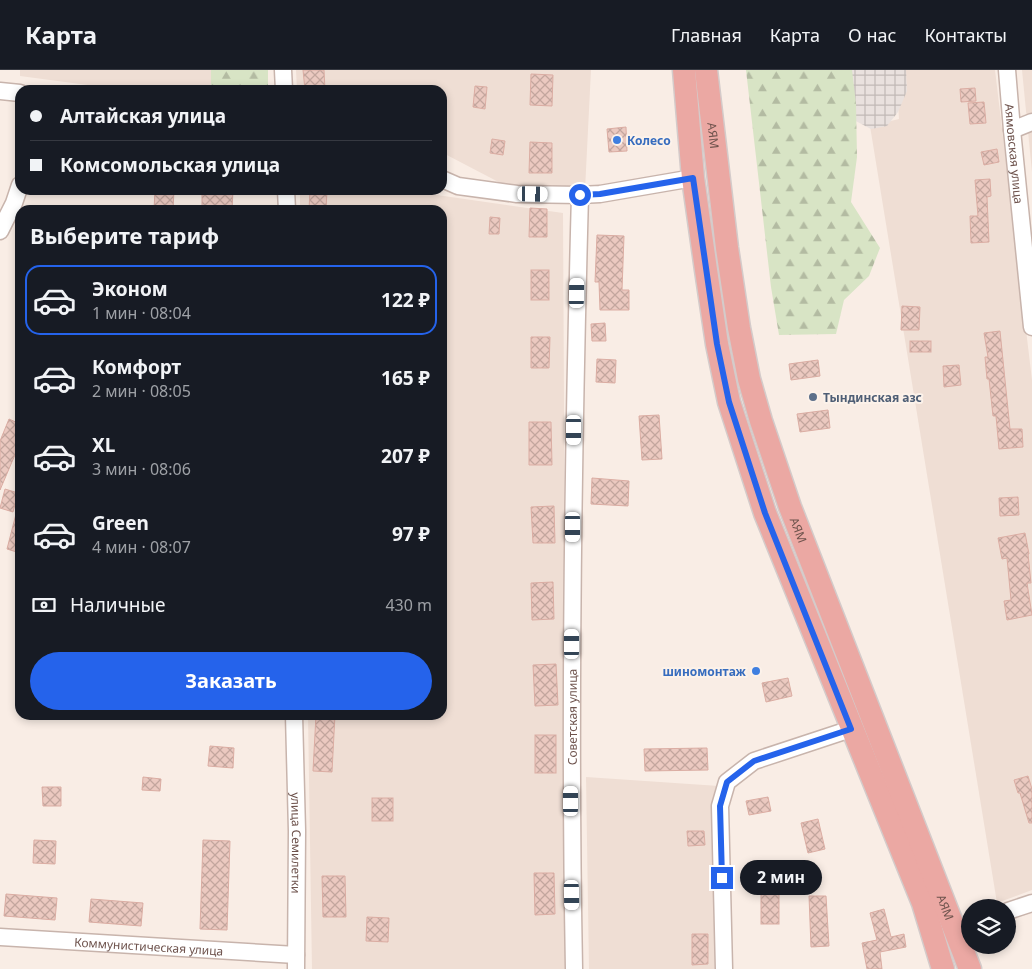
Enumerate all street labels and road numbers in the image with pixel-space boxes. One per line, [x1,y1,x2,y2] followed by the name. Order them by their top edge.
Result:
[1001,103,1028,205] street label: Аямовская улица
[704,122,724,150] street label: АЯМ
[786,514,812,545] street label: АЯМ
[563,669,580,765] street label: Советская улица
[288,792,306,894] street label: улица Семилетки
[933,892,959,922] street label: АЯМ
[74,933,224,959] street label: Коммунистическая улица

